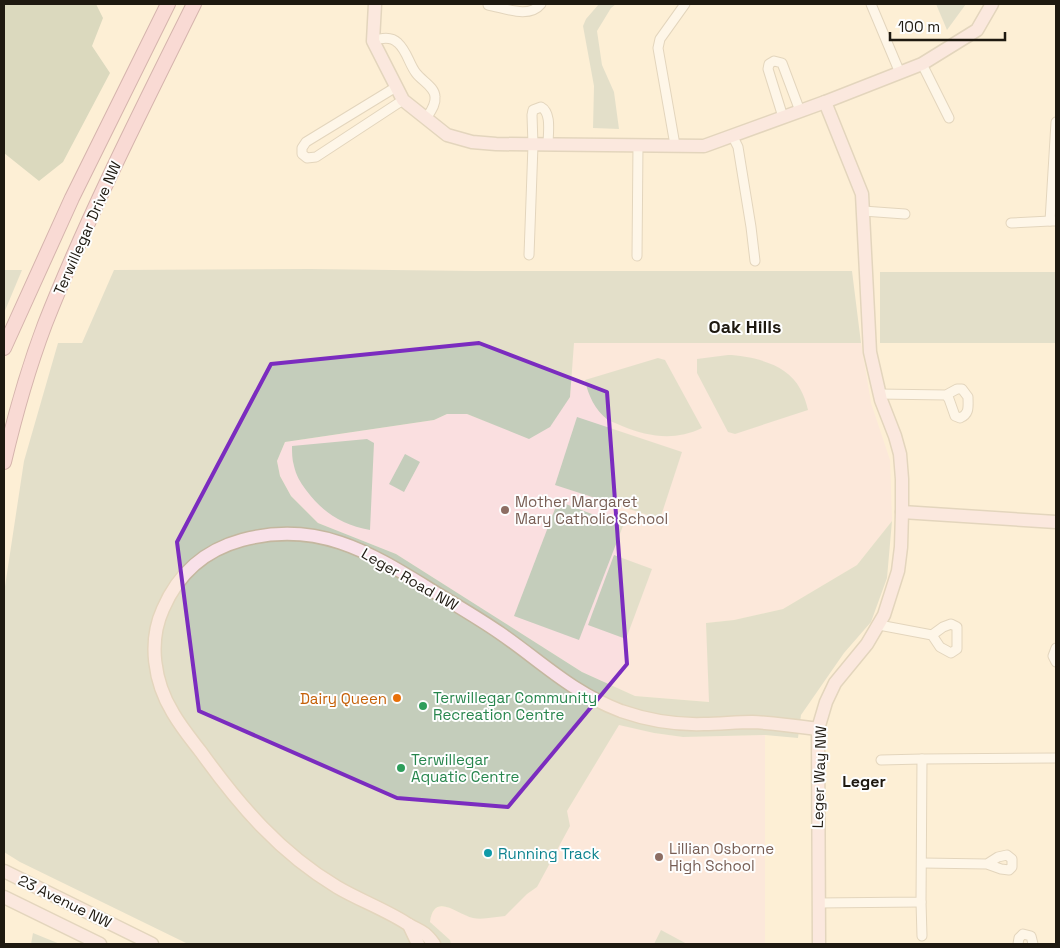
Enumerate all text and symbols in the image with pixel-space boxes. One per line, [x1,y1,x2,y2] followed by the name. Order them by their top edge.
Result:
[890,10,1005,42] scale bar
[898,17,940,36] text: 100 m
[49,158,125,298] street label: Terwillegar Drive NW
[709,315,781,338] district label: Oak Hills
[515,492,668,528] place label: Mother Margaret Mary Catholic School
[499,504,511,516] marker: Mother Margaret Mary Catholic School
[358,544,462,614] street label: Leger Road NW
[433,688,597,724] place label: Terwillegar Community Recreation Centre
[300,689,387,708] place label: Dairy Queen
[391,692,403,704] marker: Dairy Queen
[417,700,429,712] marker: Terwillegar Community Recreation Centre
[808,725,830,829] street label: Leger Way NW
[411,750,520,786] place label: Terwillegar Aquatic Centre
[395,762,407,774] marker: Terwillegar Aquatic Centre
[842,771,886,792] district label: Leger
[669,839,774,875] place label: Lillian Osborne High School
[498,844,600,863] place label: Running Track
[482,847,494,859] marker: Running Track
[653,851,665,863] marker: Lillian Osborne High School
[15,870,115,932] street label: 23 Avenue NW

